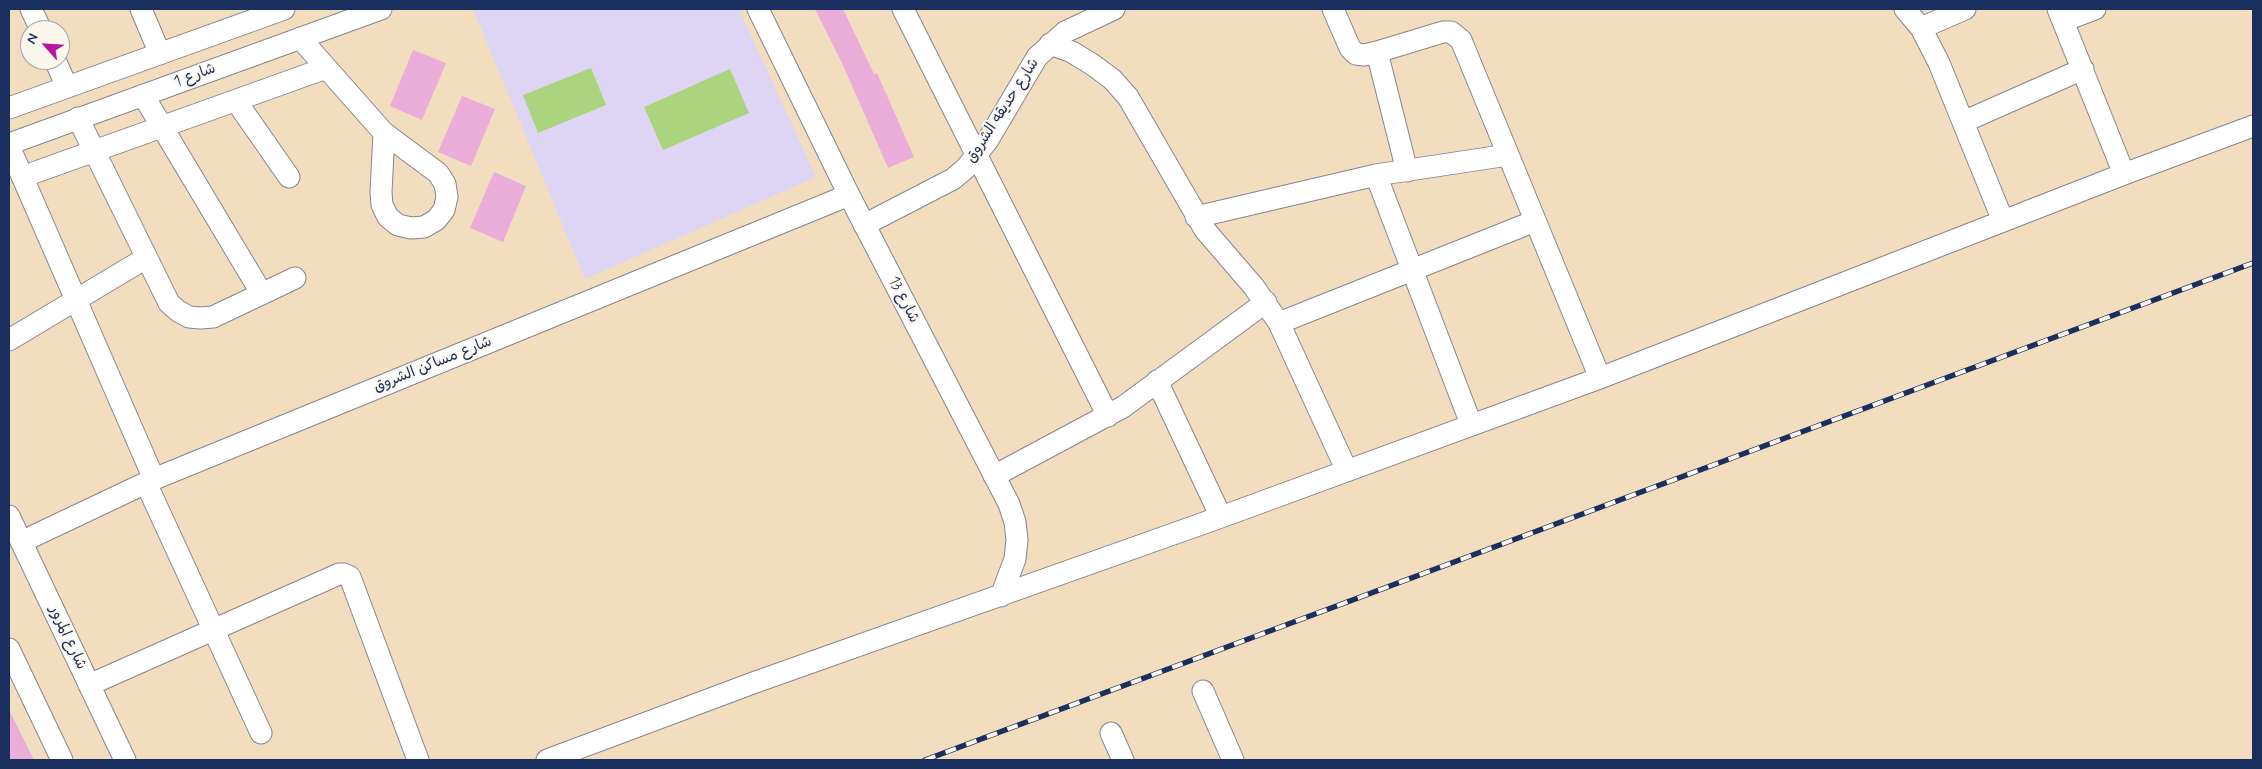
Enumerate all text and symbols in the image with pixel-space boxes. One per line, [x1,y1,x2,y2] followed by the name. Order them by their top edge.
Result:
[20,20,70,70] north arrow
[22,31,43,47] text: N
[963,55,1043,167] street label: شارع حديقه الشروق
[172,60,218,92] street label: شارع 1
[884,274,922,326] street label: شارع 13
[371,333,495,397] street label: شارع مساكن الشروق
[44,603,90,673] street label: شارع المرور

